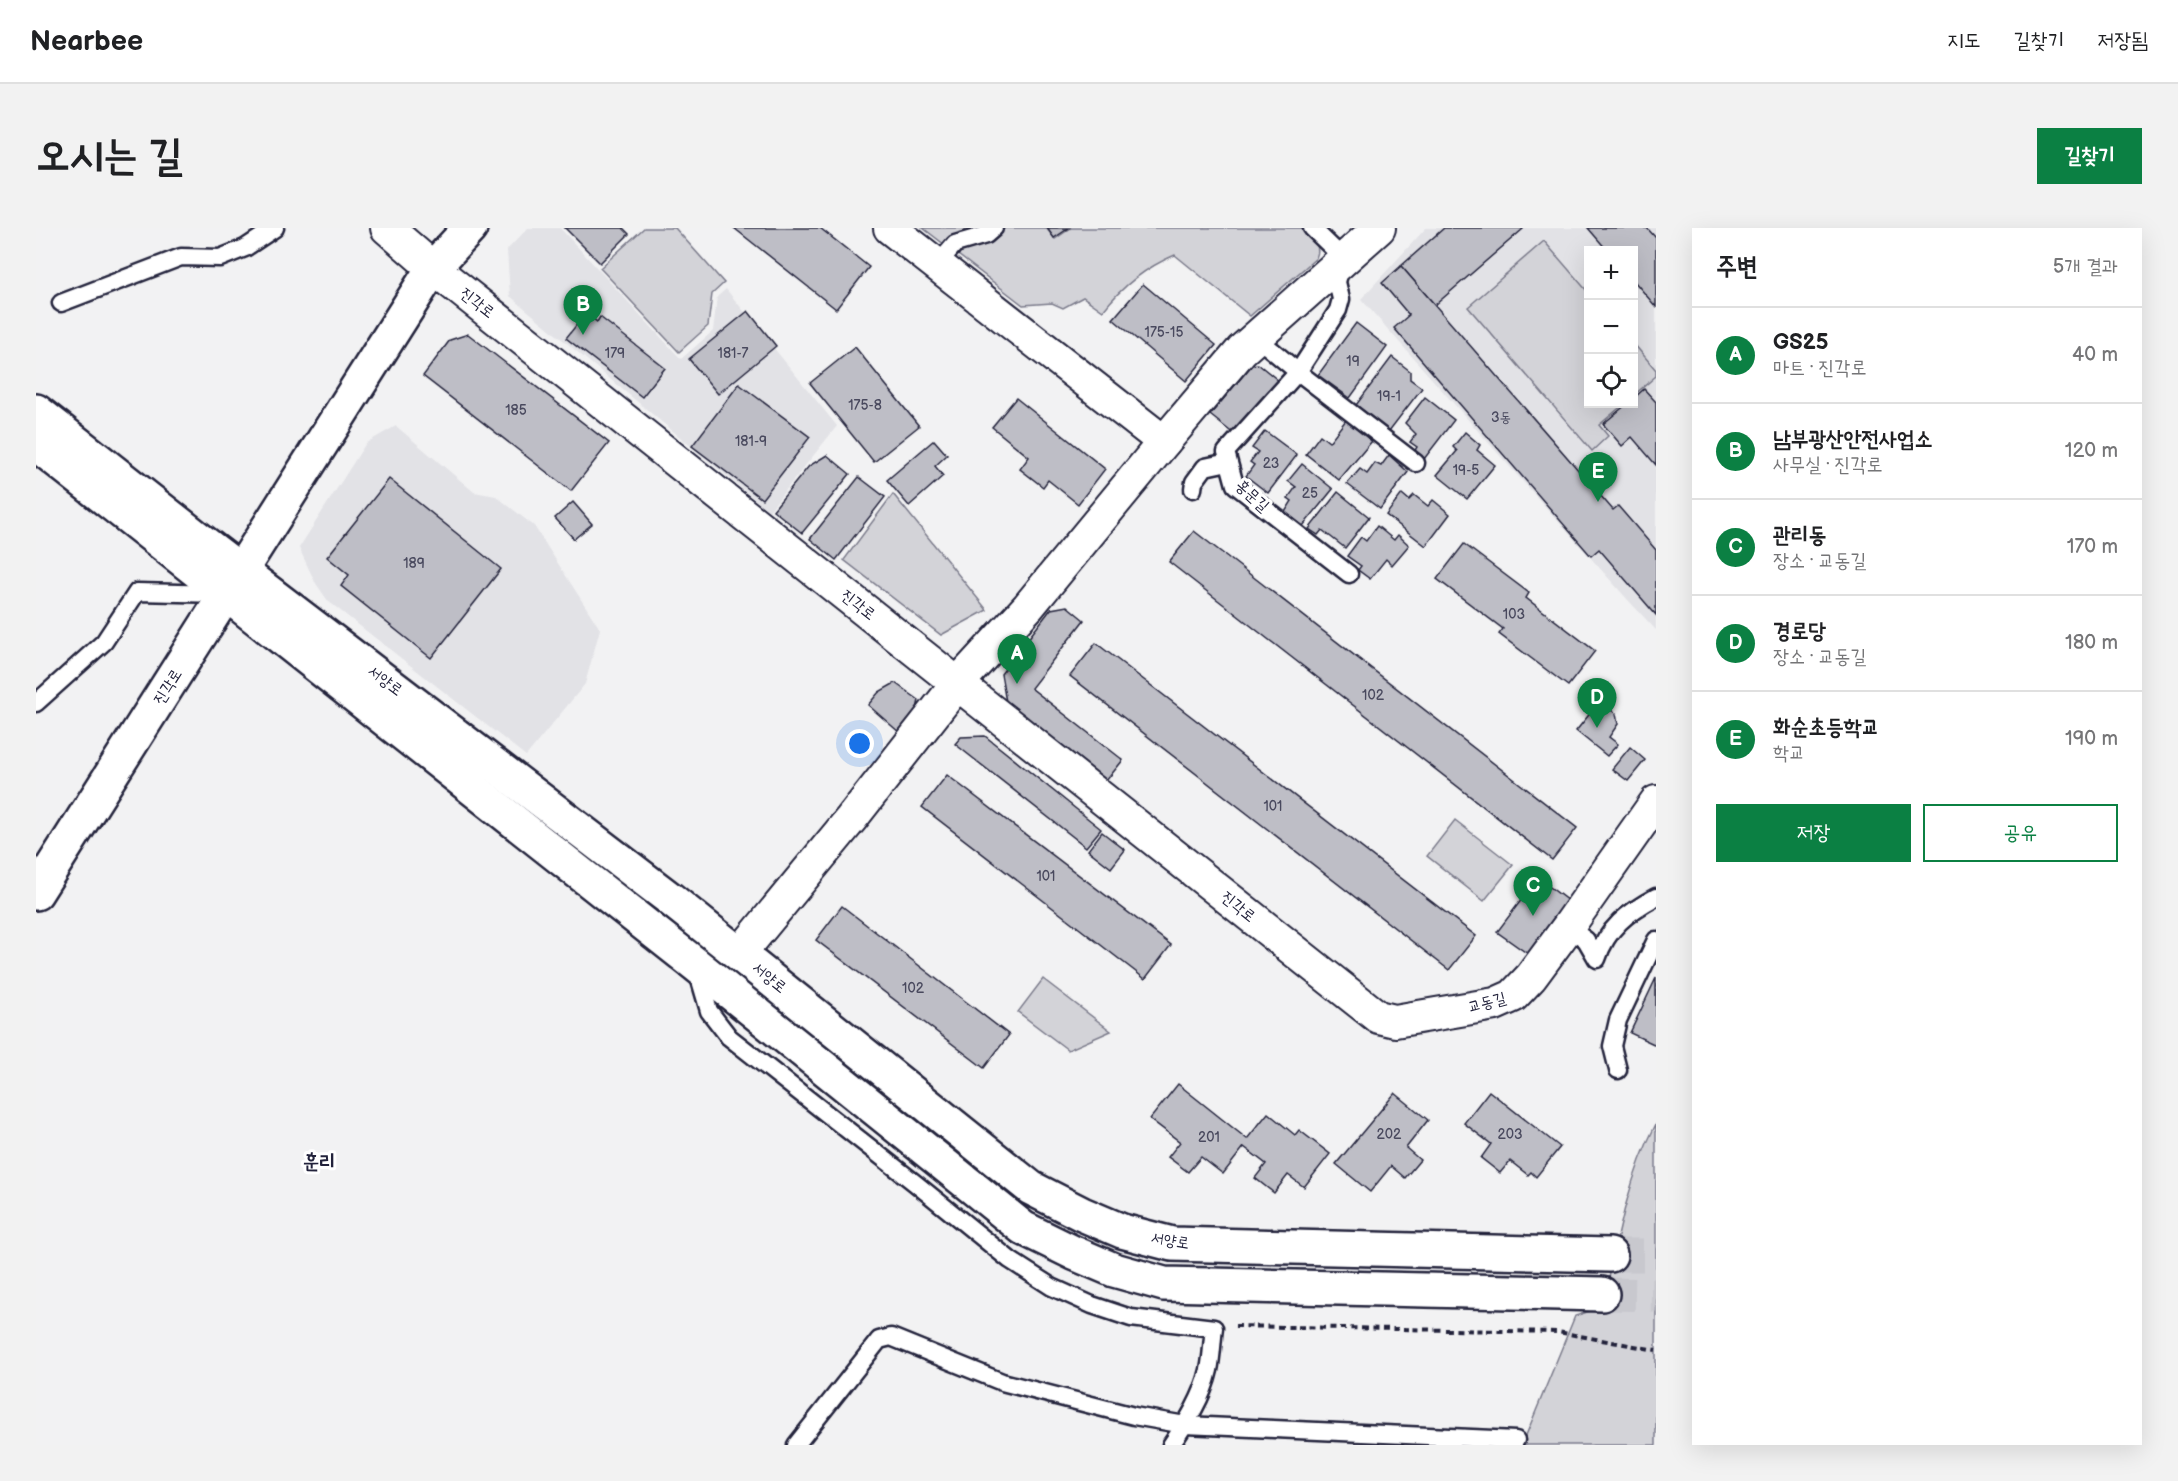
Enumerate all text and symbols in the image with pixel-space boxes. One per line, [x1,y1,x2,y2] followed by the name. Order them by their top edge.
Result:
[30,25,143,58] text: Nearbee
[1947,28,1981,53] text: 지도
[2014,28,2064,53] text: 길찾기
[2097,28,2148,53] text: 저장됨
[2037,128,2142,184] button: 길찾기
[36,131,183,182] text: 오시는 길
[1584,246,1638,408] map controls
[1584,246,1638,300] button: +
[1716,252,1758,283] text: 주변
[2053,255,2118,279] text: 5개 결과
[456,284,498,322] street label: 진각로
[564,285,602,335] pin: B
[1584,300,1638,354] button: −
[1145,324,1183,341] house number: 175-15
[1773,329,1828,356] text: GS25
[1729,343,1742,367] text: A
[2072,343,2118,367] text: 40 m
[605,345,625,362] house number: 179
[718,345,749,362] house number: 181-7
[1346,353,1360,370] house number: 19
[1584,354,1638,408] button: locate
[1773,356,1867,380] text: 마트 · 진각로
[1377,388,1401,405] house number: 19-1
[848,397,882,414] house number: 175-8
[505,402,527,419] house number: 185
[1491,409,1511,426] house number: 3동
[1773,426,1932,453] text: 남부광산안전사업소
[735,433,767,450] house number: 181-9
[1728,439,1743,463] text: B
[2065,439,2118,463] text: 120 m
[1578,452,1618,502] pin: E
[1773,453,1883,477] text: 사무실 · 진각로
[1263,455,1279,472] house number: 23
[1453,462,1479,479] house number: 19-5
[1231,476,1273,516] street label: 홍문길
[1302,485,1318,502] house number: 25
[1773,522,1826,549] text: 관리동
[1728,535,1743,559] text: C
[2067,535,2118,559] text: 170 m
[1773,549,1867,573] text: 장소 · 교동길
[403,555,425,572] house number: 189
[837,586,879,624] street label: 진각로
[1503,606,1525,623] house number: 103
[1773,618,1826,645] text: 경로당
[1729,631,1742,655] text: D
[2065,631,2118,655] text: 180 m
[998,634,1036,684] pin: A
[1773,645,1867,669] text: 장소 · 교동길
[364,662,406,700] street label: 서양로
[150,666,186,708] street label: 진각로
[1578,678,1616,728] pin: D
[1362,687,1385,704] house number: 102
[1773,714,1879,741] text: 화순초등학교
[1729,727,1742,751] text: E
[2065,727,2118,751] text: 190 m
[845,729,874,758] your location
[1773,741,1805,765] text: 학교
[1263,798,1283,815] house number: 101
[1716,804,1911,862] button: 저장
[1923,804,2118,862] button: 공유
[1514,866,1552,916] pin: C
[1036,868,1056,885] house number: 101
[1217,887,1259,927] street label: 진각로
[748,958,790,998] street label: 서양로
[902,980,925,997] house number: 102
[1466,989,1508,1017] street label: 교동길
[1377,1126,1402,1143] house number: 202
[1497,1126,1523,1143] house number: 203
[1198,1129,1220,1146] house number: 201
[303,1150,335,1174] district label: 훈리
[1149,1229,1191,1253] street label: 서양로

